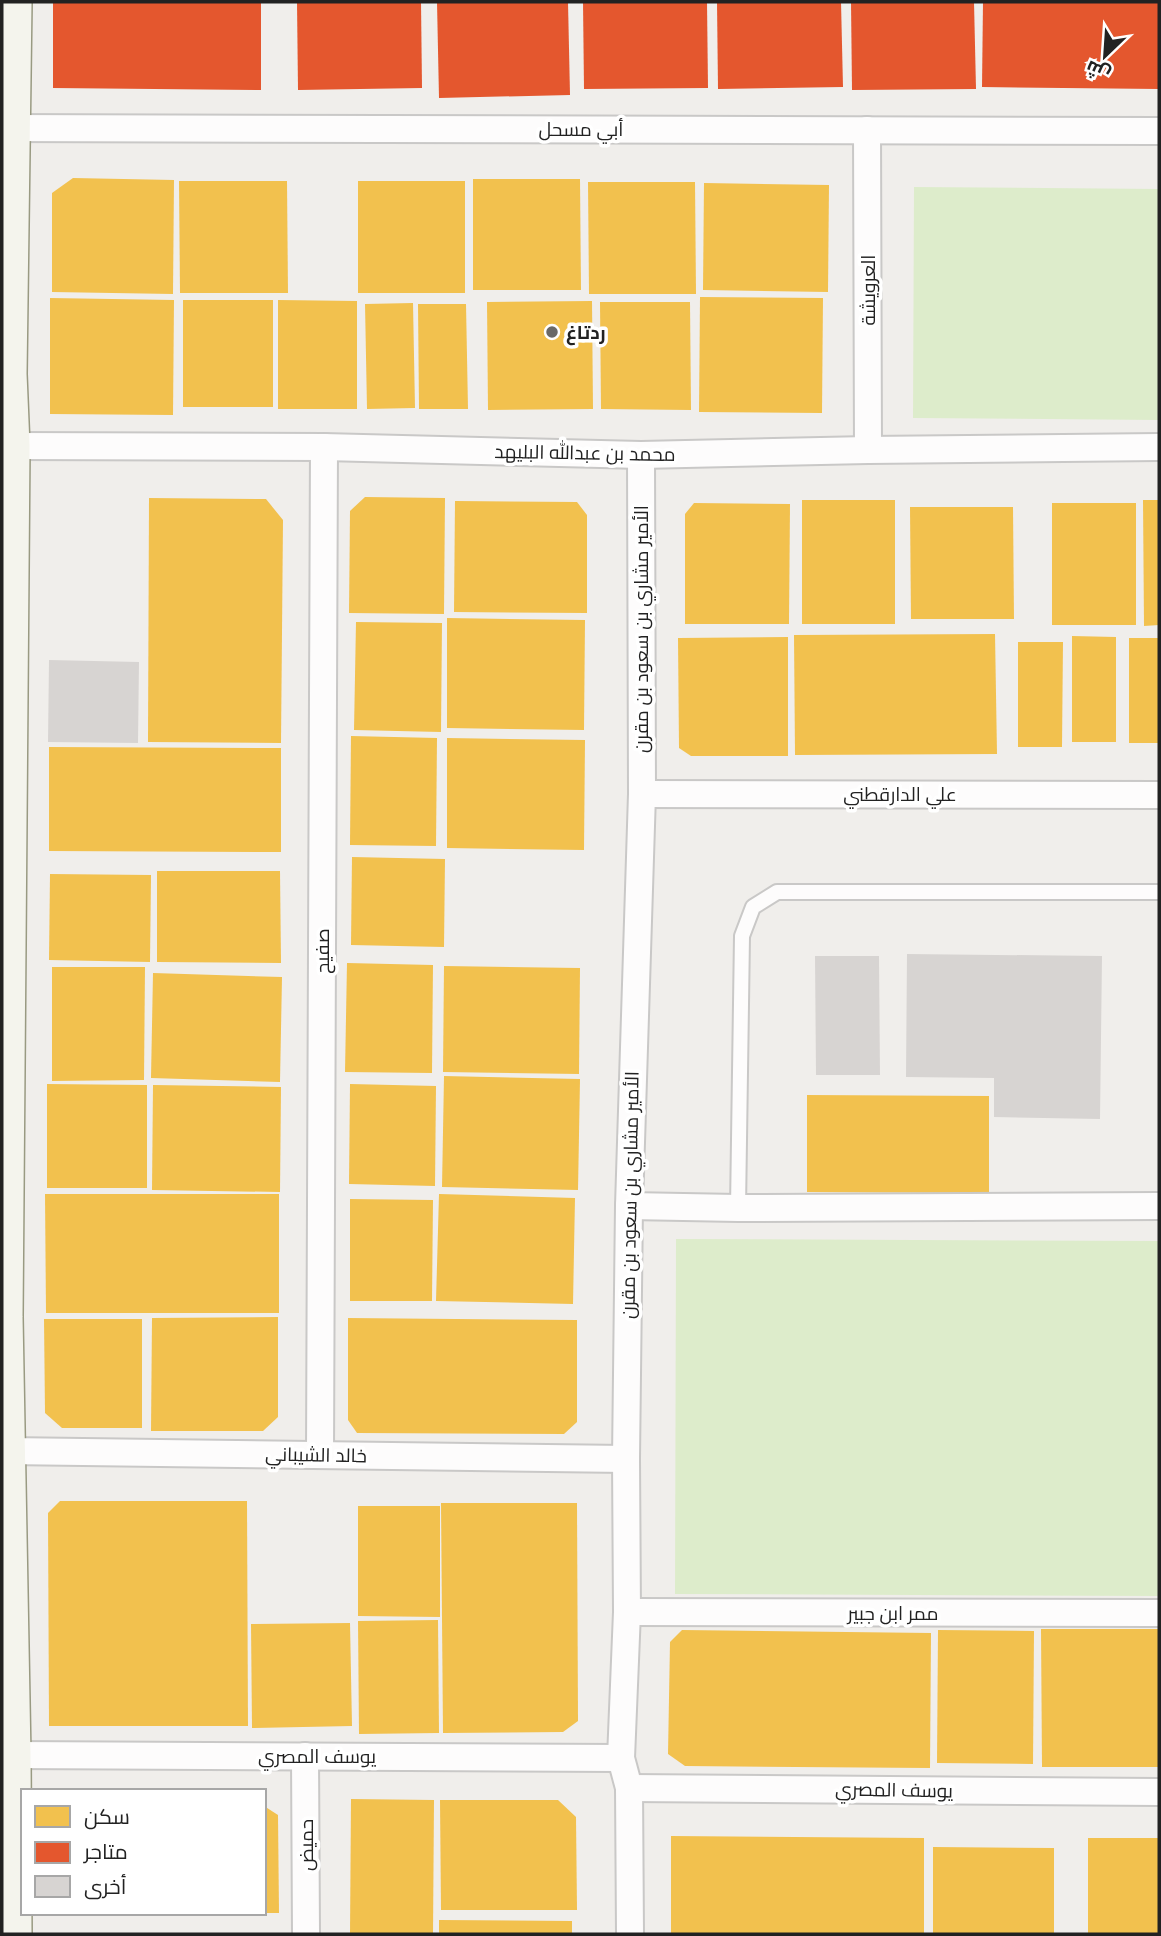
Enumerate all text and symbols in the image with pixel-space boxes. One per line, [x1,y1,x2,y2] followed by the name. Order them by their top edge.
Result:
[1070,21,1140,91] north arrow
[1082,55,1114,87] text: ش
[539,118,623,144] street label: أبي مسحل
[857,255,880,325] street label: العرويشة
[566,321,606,346] place label: ردتاغ
[544,324,560,340] marker: ردتاغ
[494,439,676,466] street label: محمد بن عبدالله البليهد
[630,505,656,753] street label: الأمير مشاري بن سعود بن مقرن
[843,783,957,809] street label: علي الدارقطني
[311,928,336,974] street label: صفيح
[616,1071,647,1319] street label: الأمير مشاري بن سعود بن مقرن
[265,1443,367,1470] street label: خالد الشيباني
[846,1602,939,1625] street label: ممر ابن جبير
[258,1745,376,1771] street label: يوسف المصري
[835,1777,953,1806] street label: يوسف المصري
[21,1789,266,1915] legend
[84,1805,130,1830] text: سكن
[295,1819,318,1871] street label: حميض
[83,1840,128,1864] text: متاجر
[84,1874,126,1900] text: أخرى

